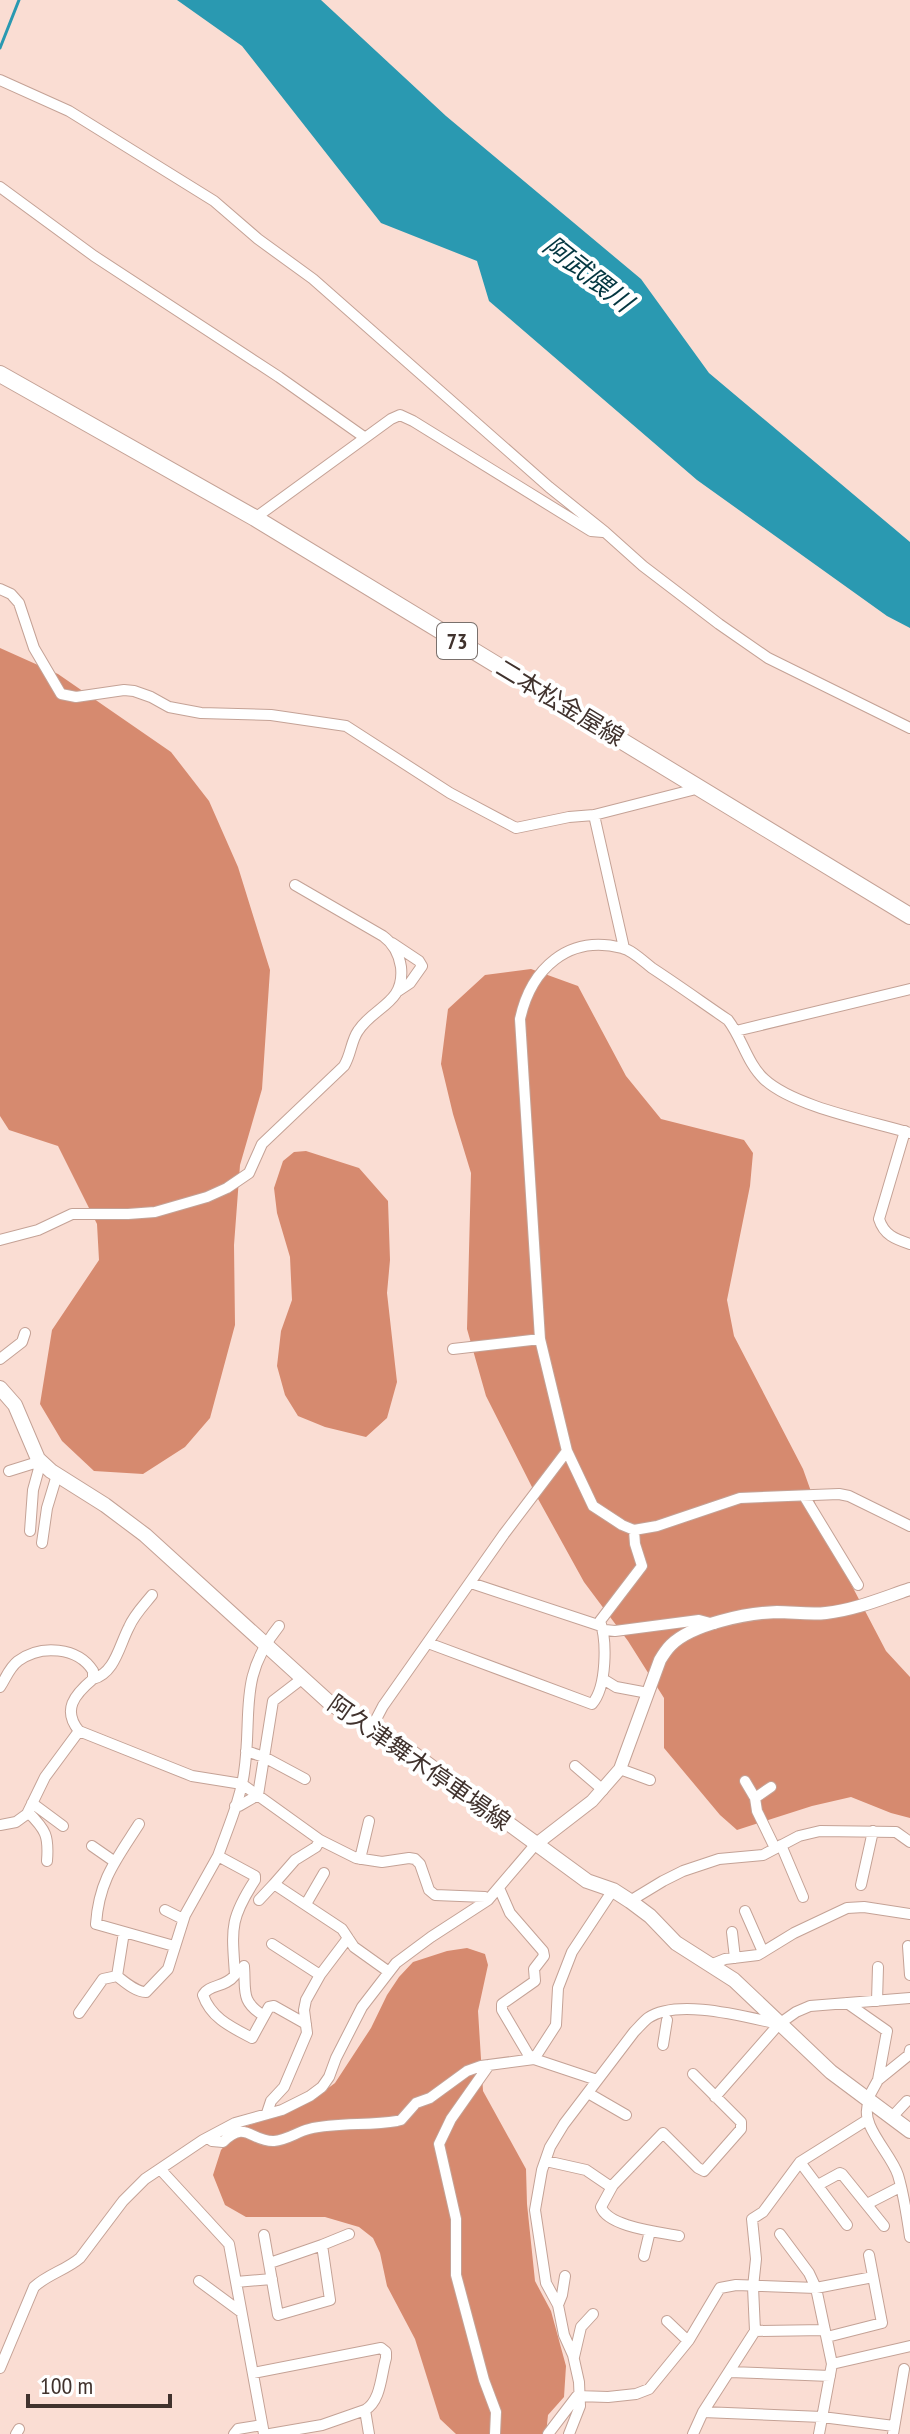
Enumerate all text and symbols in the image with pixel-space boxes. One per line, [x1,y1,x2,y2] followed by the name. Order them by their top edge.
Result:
[537,229,642,320] water label: 阿武隈川
[437,623,477,659] road number: 73
[491,652,630,753] street label: 二本松金屋線
[322,1688,517,1837] street label: 阿久津舞木停車場線
[28,2358,170,2408] scale bar
[40,2370,93,2401] text: 100 m

